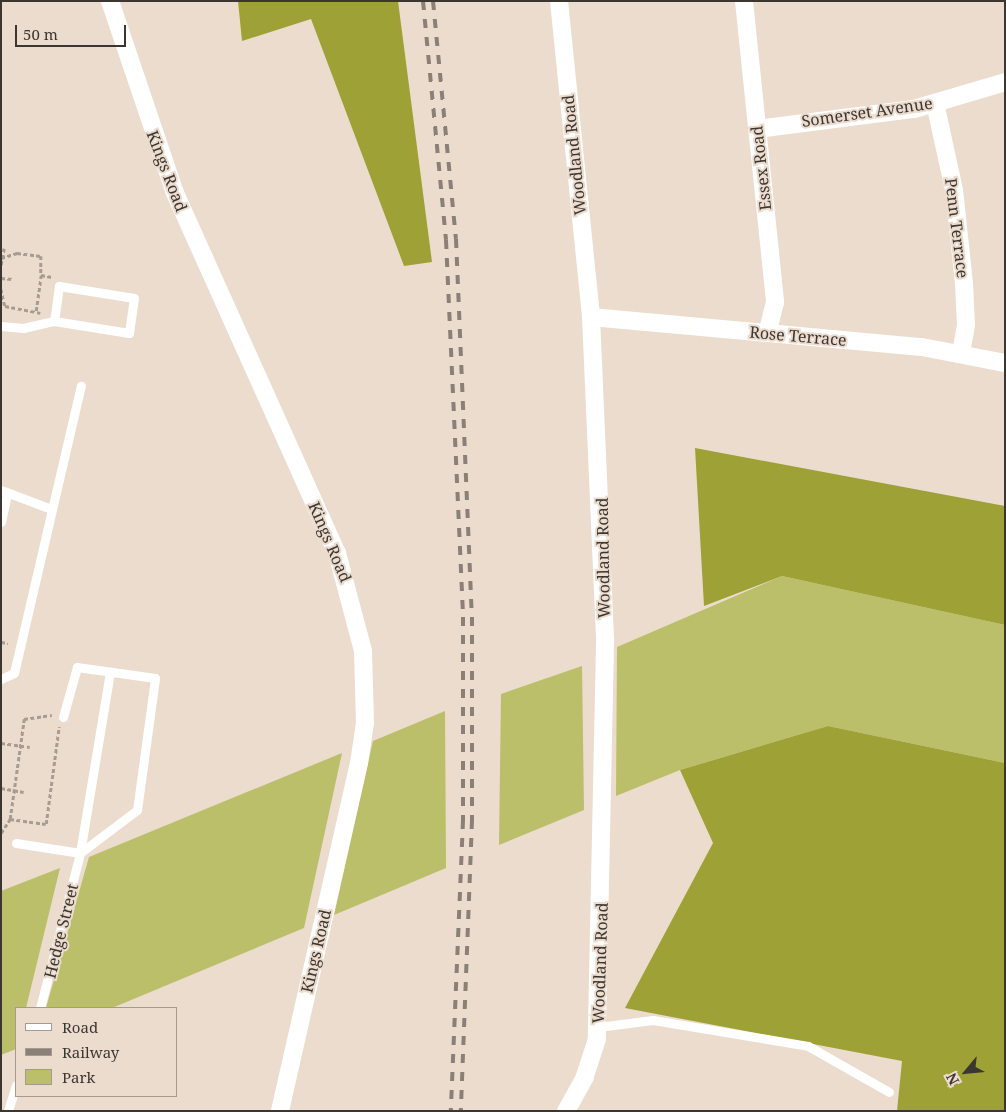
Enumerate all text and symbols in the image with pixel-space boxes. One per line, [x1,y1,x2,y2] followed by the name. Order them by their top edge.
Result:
[18,15,129,47] scale bar
[23,24,58,44] text: 50 m
[800,93,934,131] street label: Somerset Avenue
[558,94,590,216] street label: Woodland Road
[747,125,775,211] street label: Essex Road
[143,128,191,214] street label: Kings Road
[941,177,973,279] street label: Penn Terrace
[749,322,847,350] street label: Rose Terrace
[592,497,614,619] street label: Woodland Road
[305,499,355,585] street label: Kings Road
[40,882,82,980] street label: Hedge Street
[588,902,612,1024] street label: Woodland Road
[297,907,335,995] street label: Kings Road
[15,1007,178,1097] legend
[62,1017,98,1037] text: Road
[62,1042,119,1062] text: Railway
[941,1047,991,1097] north arrow
[62,1067,95,1087] text: Park
[941,1070,963,1089] text: N

